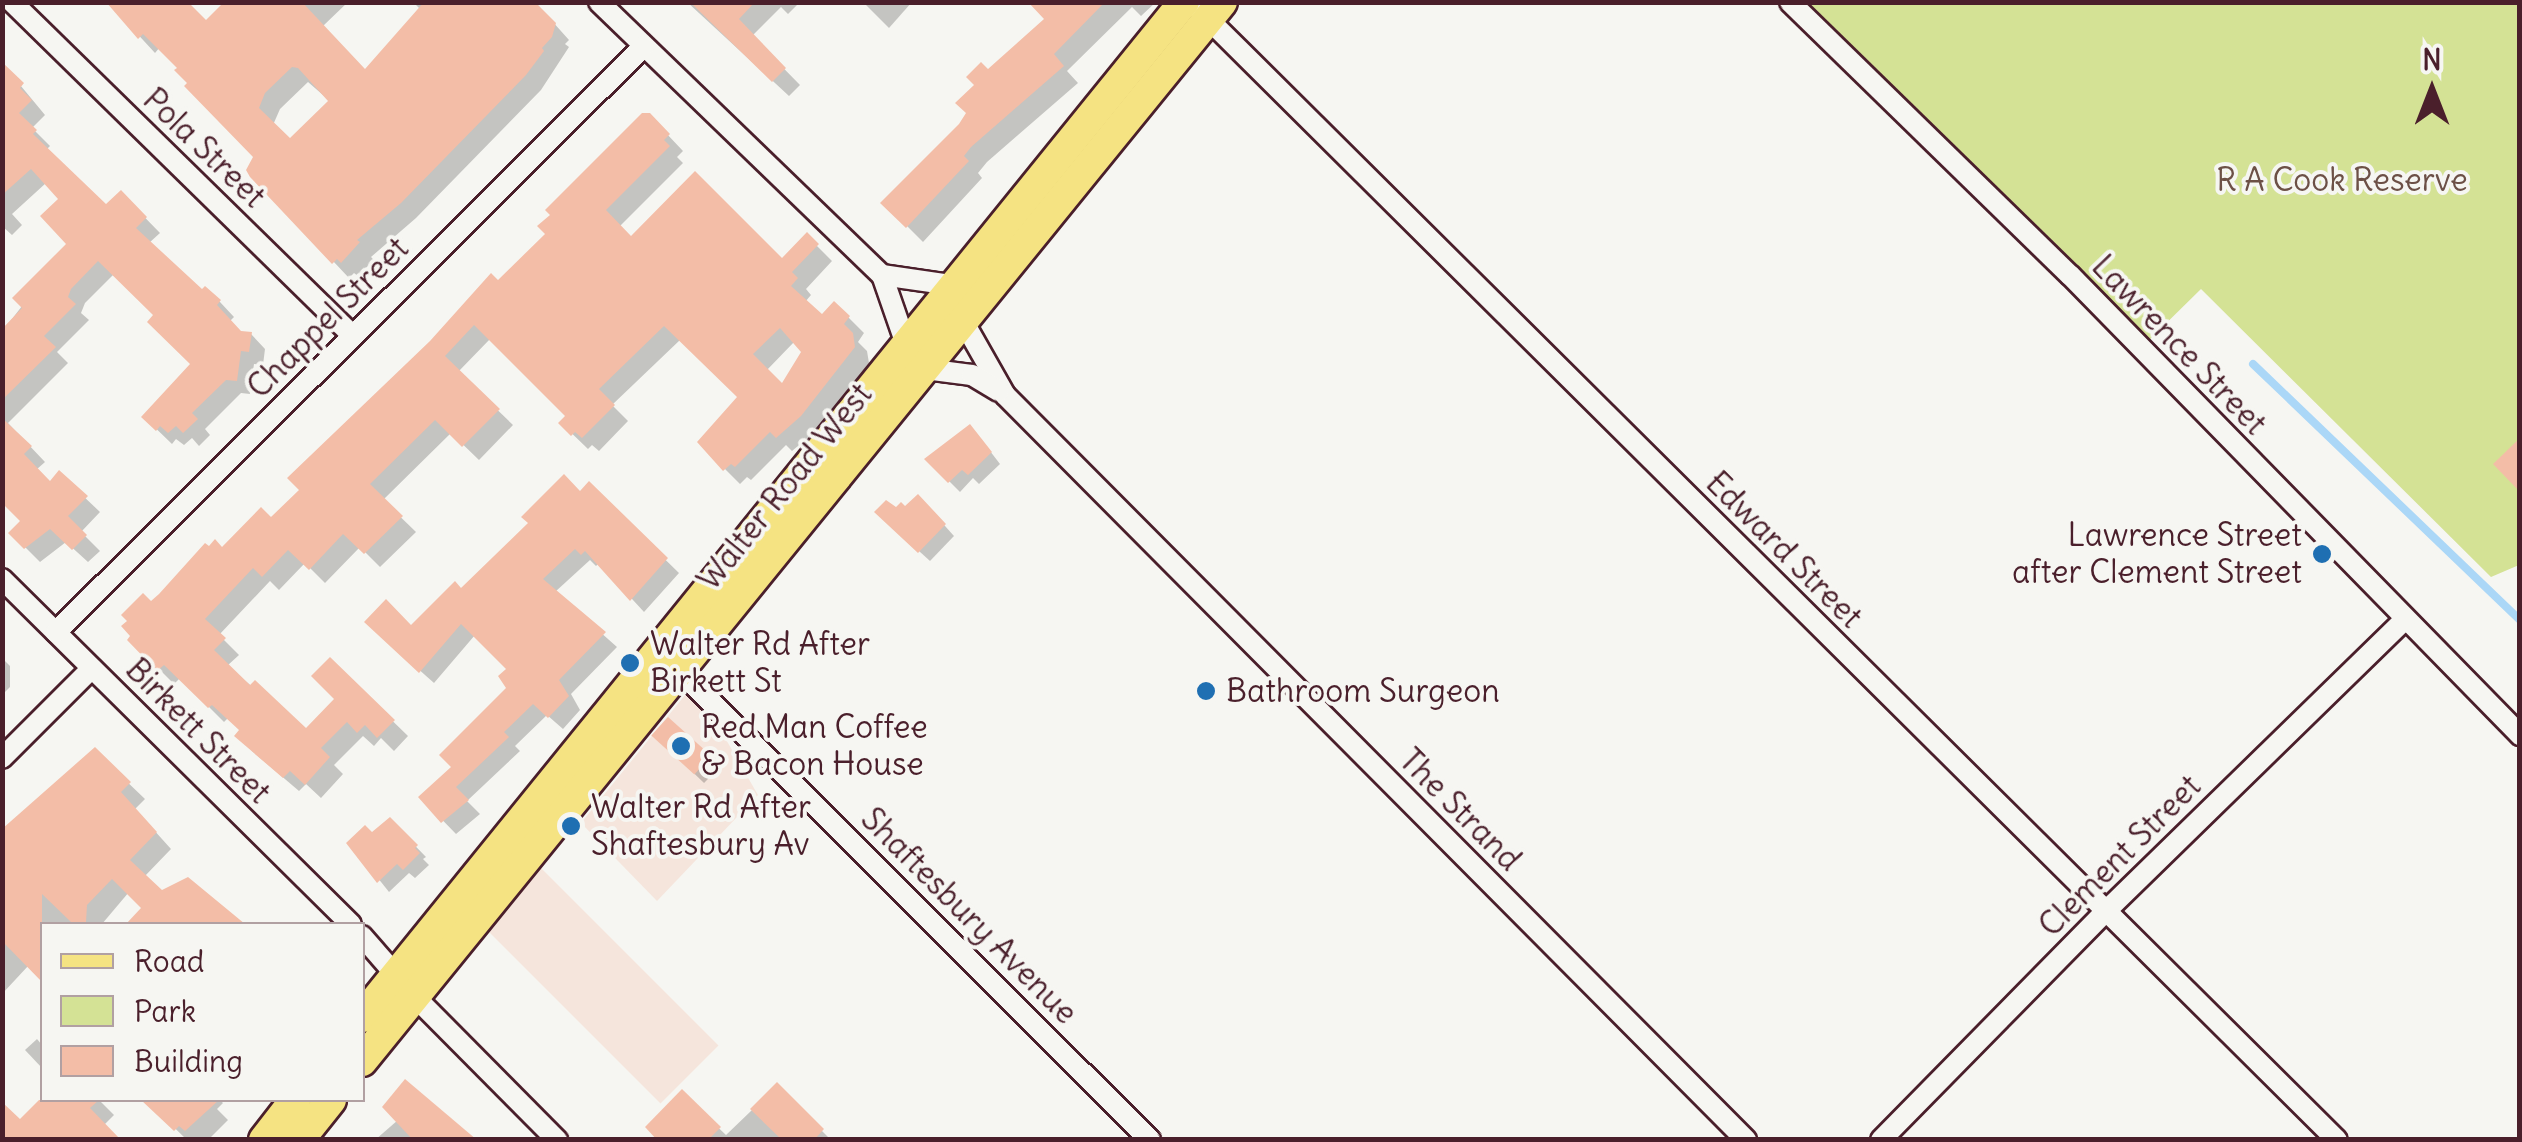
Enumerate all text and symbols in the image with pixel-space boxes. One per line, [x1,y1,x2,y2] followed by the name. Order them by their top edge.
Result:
[2382,40,2482,140] north arrow
[2422,42,2442,78] text: N
[135,80,273,216] street label: Pola Street
[2216,161,2468,199] park label: R A Cook Reserve
[240,230,416,406] street label: Chappel Street
[2084,247,2274,443] street label: Lawrence Street
[690,376,880,598] street label: Walter Road West
[1698,464,1870,636] street label: Edward Street
[2012,517,2302,592] place label: Lawrence Street after Clement Street
[2311,543,2333,565] marker: Lawrence Street after Clement Street
[650,626,870,701] place label: Walter Rd After Birkett St
[118,651,278,811] street label: Birkett Street
[619,652,641,674] marker: Walter Rd After Birkett St
[1226,672,1500,710] place label: Bathroom Surgeon
[1195,680,1217,702] marker: Bathroom Surgeon
[701,709,928,784] place label: Red Man Coffee & Bacon House
[670,735,692,757] marker: Red Man Coffee & Bacon House
[1391,741,1529,879] street label: The Strand
[2031,767,2209,945] street label: Clement Street
[591,789,811,864] place label: Walter Rd After Shaftesbury Av
[853,800,1085,1032] street label: Shaftesbury Avenue
[560,815,582,837] marker: Walter Rd After Shaftesbury Av
[40,922,365,1102] legend
[134,942,204,980] text: Road
[134,992,196,1030] text: Park
[134,1042,243,1080] text: Building

